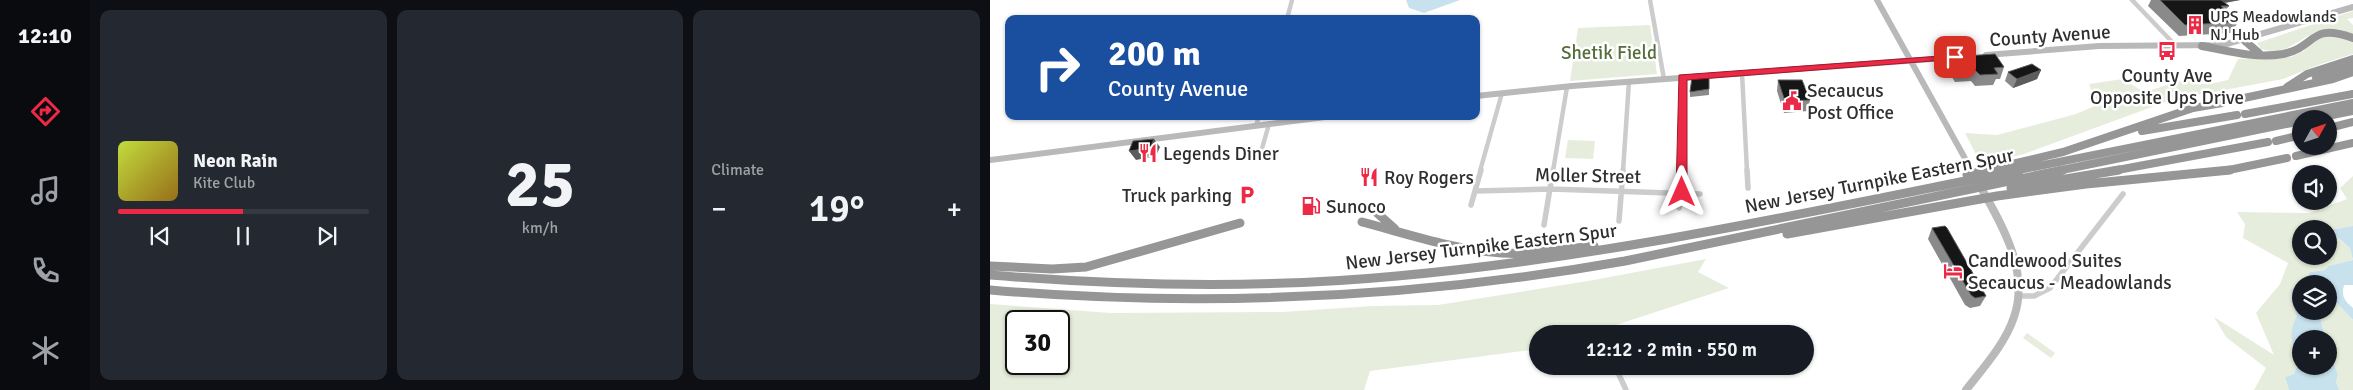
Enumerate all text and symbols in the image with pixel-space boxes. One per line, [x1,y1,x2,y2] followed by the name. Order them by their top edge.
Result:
[2210,7,2336,45] place label: UPS Meadowlands NJ Hub
[2184,14,2206,36] building icon: UPS Meadowlands NJ Hub
[1989,20,2111,52] street label: County Avenue
[18,22,72,49] text: 12:10
[1108,32,1201,75] text: 200 m
[1025,35,1090,100] icon: right
[1934,36,1976,78] pin
[2156,40,2178,62] bus stop icon: County Ave Opposite Ups Drive
[1561,41,1657,65] park label: Shetik Field
[1941,43,1969,71] icon: arrive
[2090,64,2244,110] place label: County Ave Opposite Ups Drive
[1108,75,1248,102] text: County Avenue
[1807,79,1894,125] place label: Secaucus Post Office
[1781,90,1803,112] public building icon: Secaucus Post Office
[28,94,63,129] icon: directions
[2292,110,2338,155] north arrow
[2292,110,2337,375] map controls
[1137,142,1159,164] restaurant icon: Legends Diner
[1163,142,1279,166] place label: Legends Diner
[1743,143,2016,219] street label: New Jersey Turnpike Eastern Spur
[505,145,575,225] text: 25
[193,149,278,173] text: Neon Rain
[711,160,764,180] text: Climate
[1535,163,1642,189] street label: Moller Street
[1655,165,1707,217] position arrow
[2292,165,2337,210] button: sound
[1358,166,1380,188] restaurant icon: Roy Rogers
[1384,166,1474,190] place label: Roy Rogers
[28,173,63,208] icon: music
[193,173,255,193] text: Kite Club
[1122,184,1232,208] place label: Truck parking
[1236,184,1258,206] parking icon: Truck parking
[809,185,865,232] text: 19°
[711,192,726,226] text: −
[947,192,962,226] text: +
[1300,195,1322,217] fuel station icon: Sunoco
[1326,195,1386,219] place label: Sunoco
[522,218,558,238] text: km/h
[1344,218,1618,276] street label: New Jersey Turnpike Eastern Spur
[2292,220,2337,265] button: search
[146,222,174,250] icon: previous
[229,222,257,250] icon: pause
[313,222,341,250] icon: next
[1968,249,2172,295] place label: Candlewood Suites Secaucus - Meadowlands
[28,253,63,288] icon: phone
[1942,260,1964,282] hotel icon: Candlewood Suites Secaucus - Meadowlands
[2292,275,2337,320] button: layers
[1005,310,1070,375] speed limit sign: 30
[2292,330,2337,375] button: +
[28,333,63,368] icon: climate
[1586,338,1757,362] text: 12:12 · 2 min · 550 m

